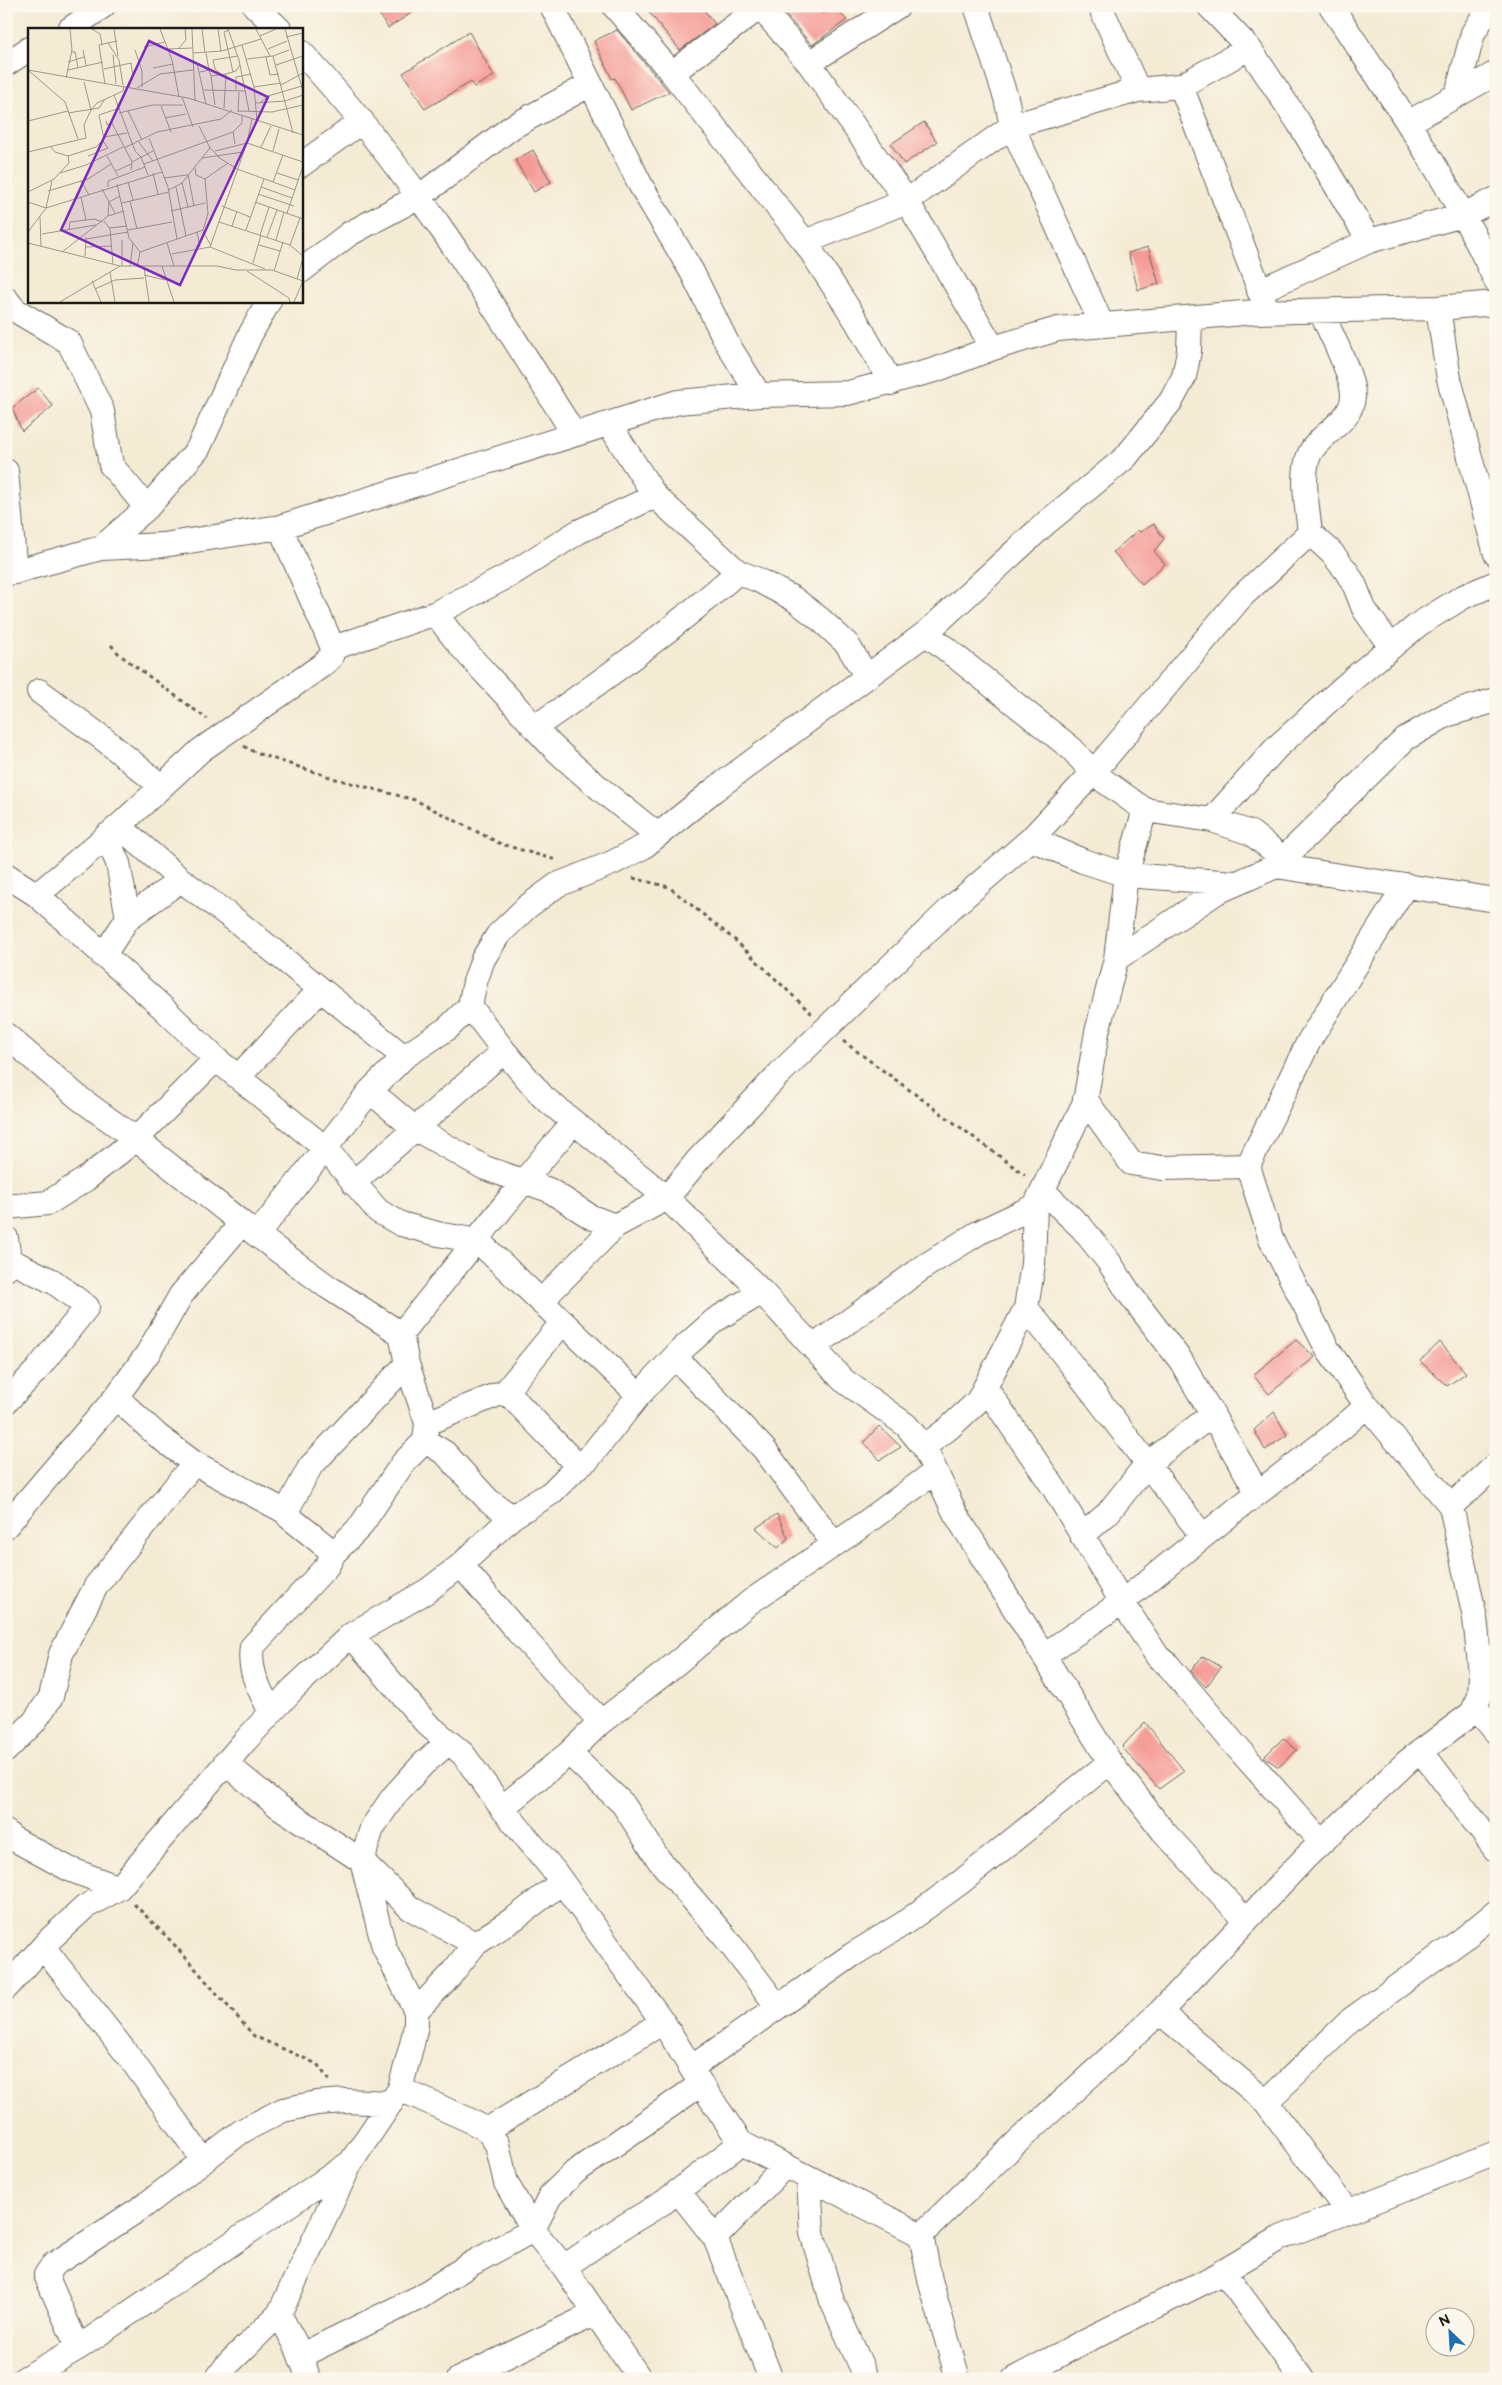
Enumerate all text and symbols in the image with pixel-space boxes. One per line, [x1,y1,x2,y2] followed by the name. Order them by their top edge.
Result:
[28,28,302,302] inset map
[1424,2308,1474,2358] north arrow
[1436,2311,1453,2331] text: N

